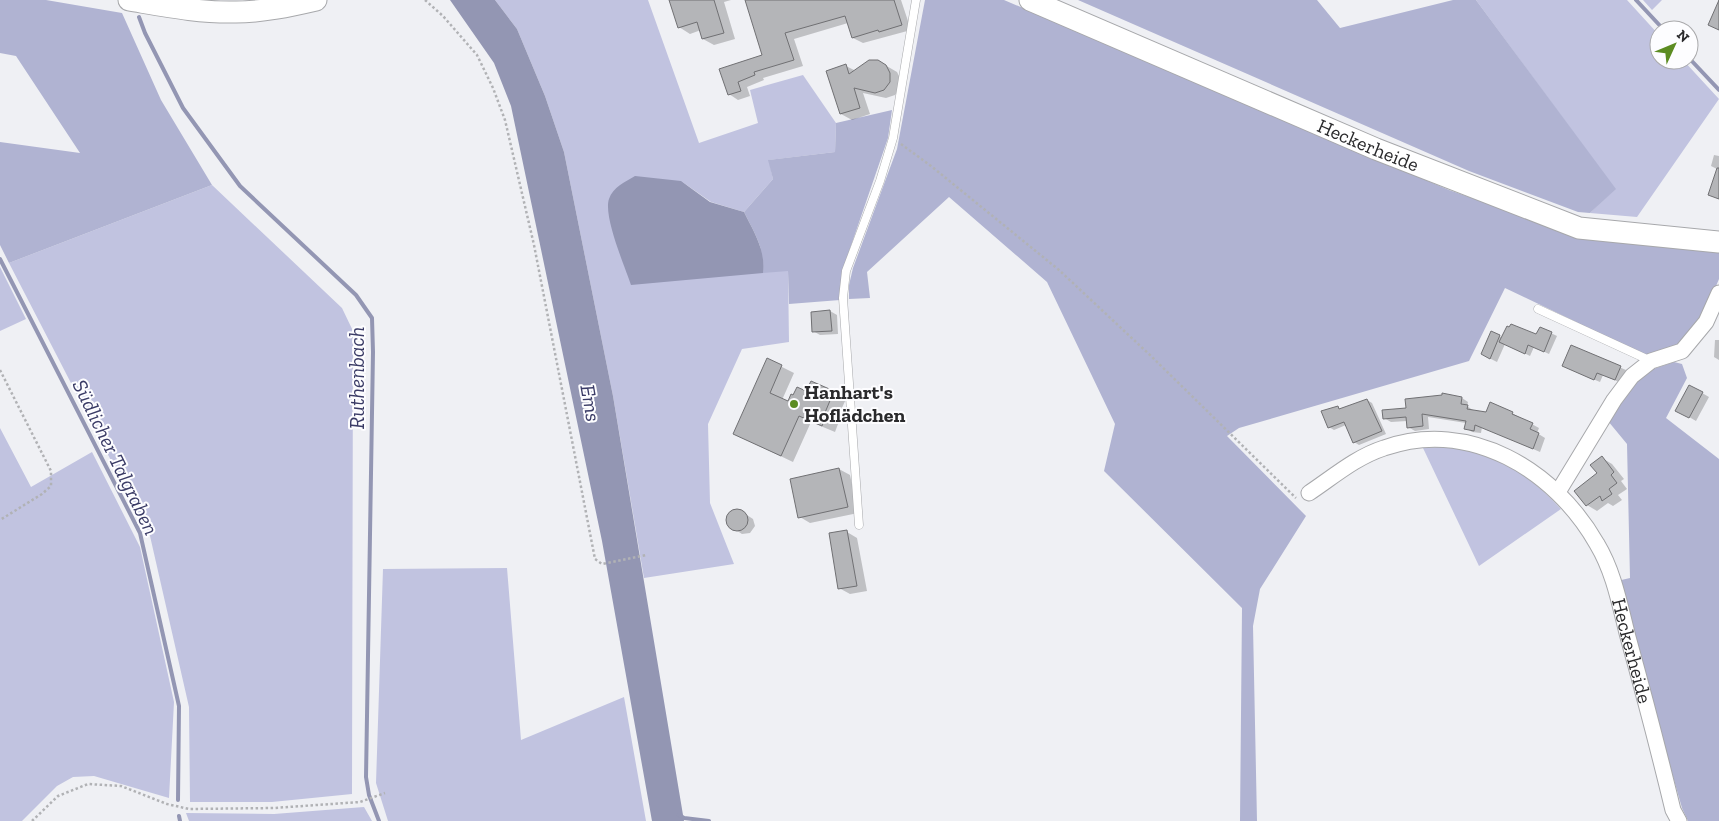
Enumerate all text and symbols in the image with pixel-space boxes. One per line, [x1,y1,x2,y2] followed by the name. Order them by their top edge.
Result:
[1649,20,1699,70] north arrow
[1673,27,1693,46] text: N
[1314,113,1422,177] street label: Heckerheide
[344,327,369,429] water label: Ruthenbach
[68,375,164,539] water label: Südlicher Talgraben
[804,380,905,427] place label: Hanhart's Hoflädchen
[575,382,607,424] water label: Ems
[788,398,800,410] marker: Hanhart's Hoflädchen
[1607,596,1657,706] street label: Heckerheide

